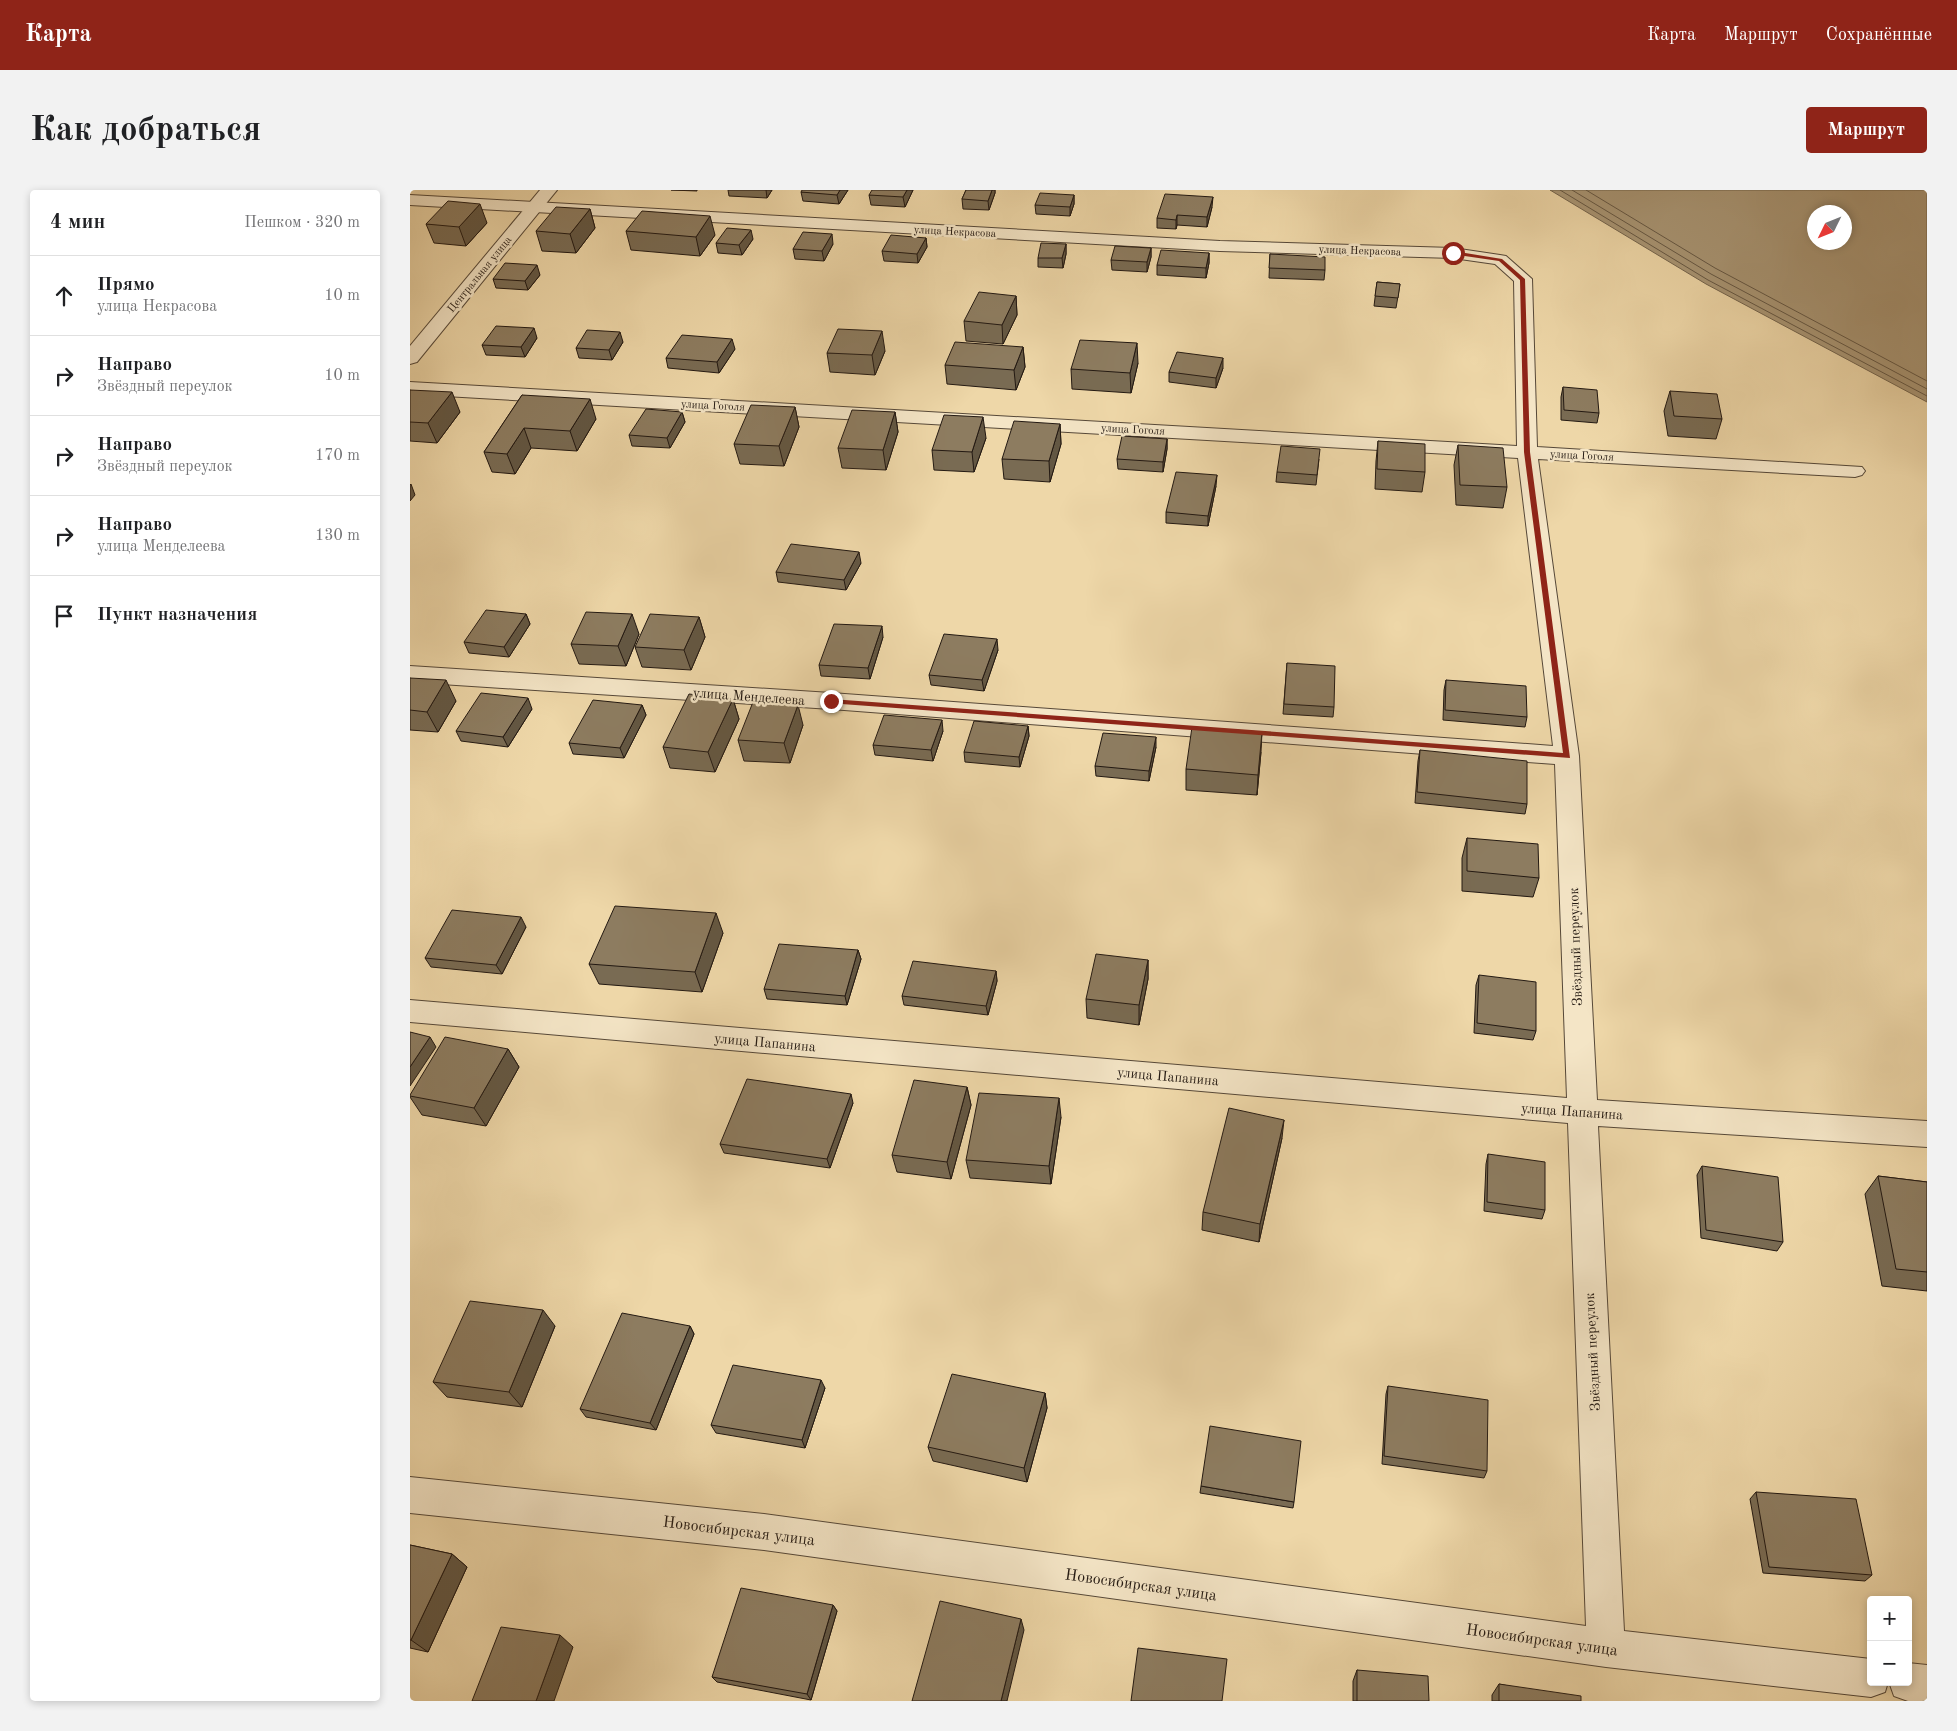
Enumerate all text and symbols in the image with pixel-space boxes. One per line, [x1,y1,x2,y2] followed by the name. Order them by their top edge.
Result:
[25,23,92,47] text: Карта
[1647,26,1696,44] text: Карта
[1724,26,1798,44] text: Маршрут
[1826,26,1932,44] text: Сохранённые
[1806,107,1927,153] button: Маршрут
[30,113,261,148] text: Как добраться
[1807,205,1852,250] north arrow
[50,212,105,233] text: 4 мин
[244,215,360,231] text: Пешком · 320 m
[913,225,997,240] street label: улица Некрасова
[446,234,515,315] street label: Центральная улица
[1442,242,1465,265] route start
[1318,245,1402,258] street label: улица Некрасова
[97,276,155,295] text: Прямо
[50,282,78,310] icon: ahead
[324,288,360,304] text: 10 m
[97,299,217,315] text: улица Некрасова
[97,356,172,375] text: Направо
[50,362,78,390] icon: right
[324,368,360,384] text: 10 m
[97,379,233,395] text: Звёздный переулок
[681,399,745,414] street label: улица Гоголя
[1101,423,1165,438] street label: улица Гоголя
[97,436,172,455] text: Направо
[50,442,78,470] icon: right
[315,448,360,464] text: 170 m
[1550,449,1614,464] street label: улица Гоголя
[97,459,233,475] text: Звёздный переулок
[97,516,172,535] text: Направо
[50,522,78,550] icon: right
[315,528,360,544] text: 130 m
[97,539,226,555] text: улица Менделеева
[50,602,78,630] icon: arrive
[97,606,257,625] text: Пункт назначения
[692,686,806,708] street label: улица Менделеева
[820,690,843,713] route end
[1567,887,1585,1007] street label: Звёздный переулок
[713,1032,816,1054] street label: улица Папанина
[1116,1066,1219,1088] street label: улица Папанина
[1521,1101,1623,1123] street label: улица Папанина
[1583,1292,1603,1412] street label: Звёздный переулок
[662,1515,816,1549] street label: Новосибирская улица
[1064,1567,1218,1605] street label: Новосибирская улица
[1867,1596,1912,1686] map controls
[1867,1596,1912,1641] button: +
[1465,1622,1619,1660] street label: Новосибирская улица
[1867,1641,1912,1686] button: −

